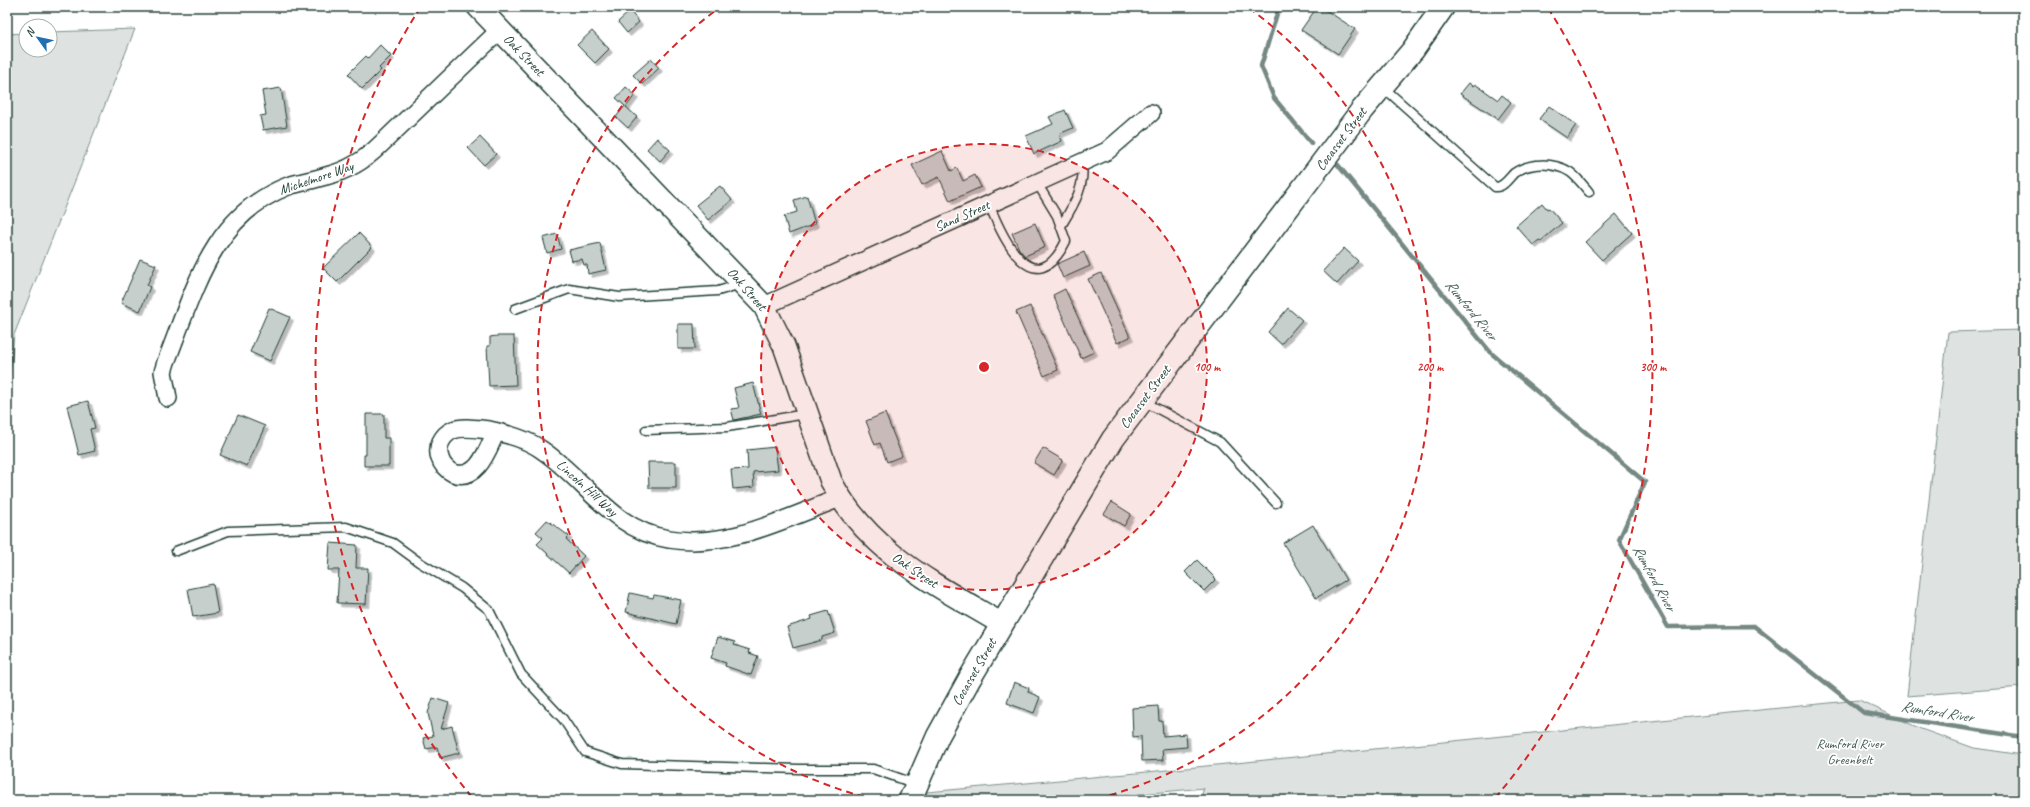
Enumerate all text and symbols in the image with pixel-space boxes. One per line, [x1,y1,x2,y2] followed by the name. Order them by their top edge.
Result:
[18,18,58,58] north arrow
[22,24,39,39] text: N
[500,30,549,81] street label: Oak Street
[1312,103,1371,174] street label: Cocasset Street
[277,157,356,199] street label: Michelmore Way
[932,196,993,236] street label: Sand Street
[724,264,771,315] street label: Oak Street
[1441,276,1503,346] water label: Rumford River
[1194,359,1221,375] text: 100 m
[1417,359,1444,375] text: 200 m
[1640,359,1667,375] text: 300 m
[977,360,991,374] centre of rings
[1116,361,1175,432] street label: Cocasset Street
[553,456,622,521] street label: Lincoln Hill Way
[1628,542,1681,616] water label: Rumford River
[889,548,942,592] street label: Oak Street
[948,634,1001,708] street label: Cocasset Street
[1900,697,1977,727] water label: Rumford River
[1816,735,1885,768] park label: Rumford River Greenbelt

